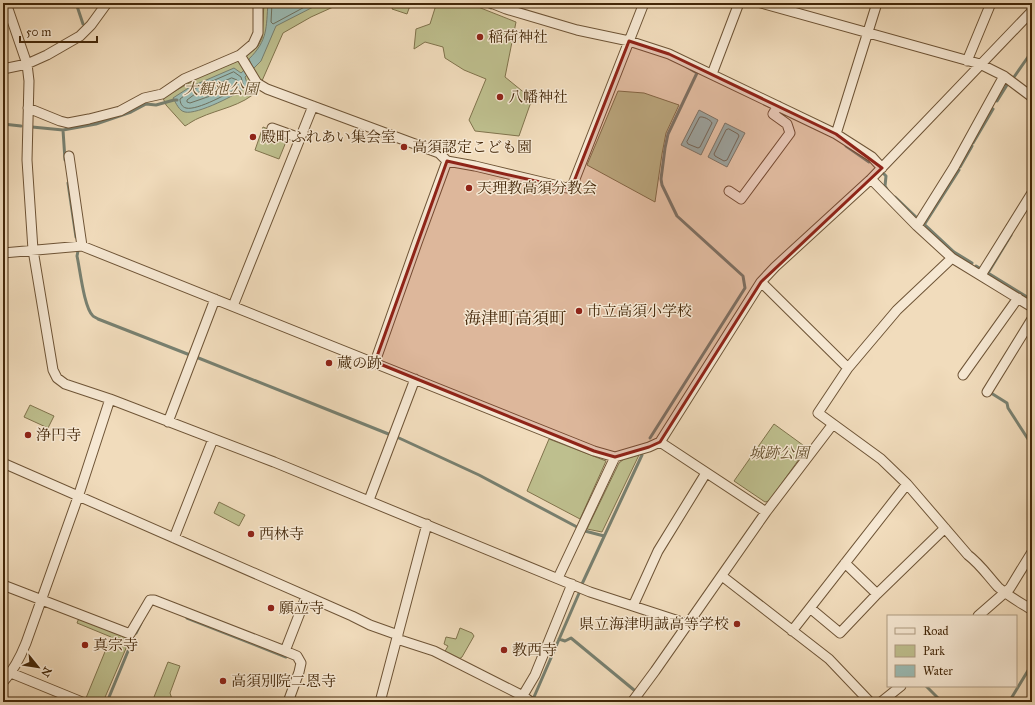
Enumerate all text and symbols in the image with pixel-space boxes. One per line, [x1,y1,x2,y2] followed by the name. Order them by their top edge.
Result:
[20,18,97,44] scale bar
[26,25,51,39] text: 50 m
[488,28,548,46] place label: 稲荷神社
[475,32,485,42] marker: 稲荷神社
[183,80,261,98] park label: 大観池公園
[508,88,568,106] place label: 八幡神社
[495,92,505,102] marker: 八幡神社
[261,128,396,146] place label: 殿町ふれあい集会室
[248,132,258,142] marker: 殿町ふれあい集会室
[412,138,532,156] place label: 高須認定こども園
[399,142,409,152] marker: 高須認定こども園
[477,179,597,197] place label: 天理教高須分教会
[464,183,474,193] marker: 天理教高須分教会
[587,302,692,320] place label: 市立高須小学校
[574,306,584,316] marker: 市立高須小学校
[464,308,566,329] district label: 海津町高須町
[337,354,382,372] place label: 蔵の跡
[324,358,334,368] marker: 蔵の跡
[36,426,81,444] place label: 浄円寺
[23,430,33,440] marker: 浄円寺
[749,444,812,462] park label: 城跡公園
[259,525,304,543] place label: 西林寺
[246,529,256,539] marker: 西林寺
[279,599,324,617] place label: 願立寺
[266,603,276,613] marker: 願立寺
[579,615,729,633] place label: 県立海津明誠高等学校
[887,615,1017,687] legend
[732,619,742,629] marker: 県立海津明誠高等学校
[923,624,949,638] text: Road
[93,636,138,654] place label: 真宗寺
[80,640,90,650] marker: 真宗寺
[512,641,557,659] place label: 教西寺
[923,644,945,658] text: Park
[499,645,509,655] marker: 教西寺
[18,647,58,687] north arrow
[38,664,54,680] text: N
[923,664,953,678] text: Water
[231,672,336,690] place label: 高須別院二恩寺
[218,676,228,686] marker: 高須別院二恩寺

